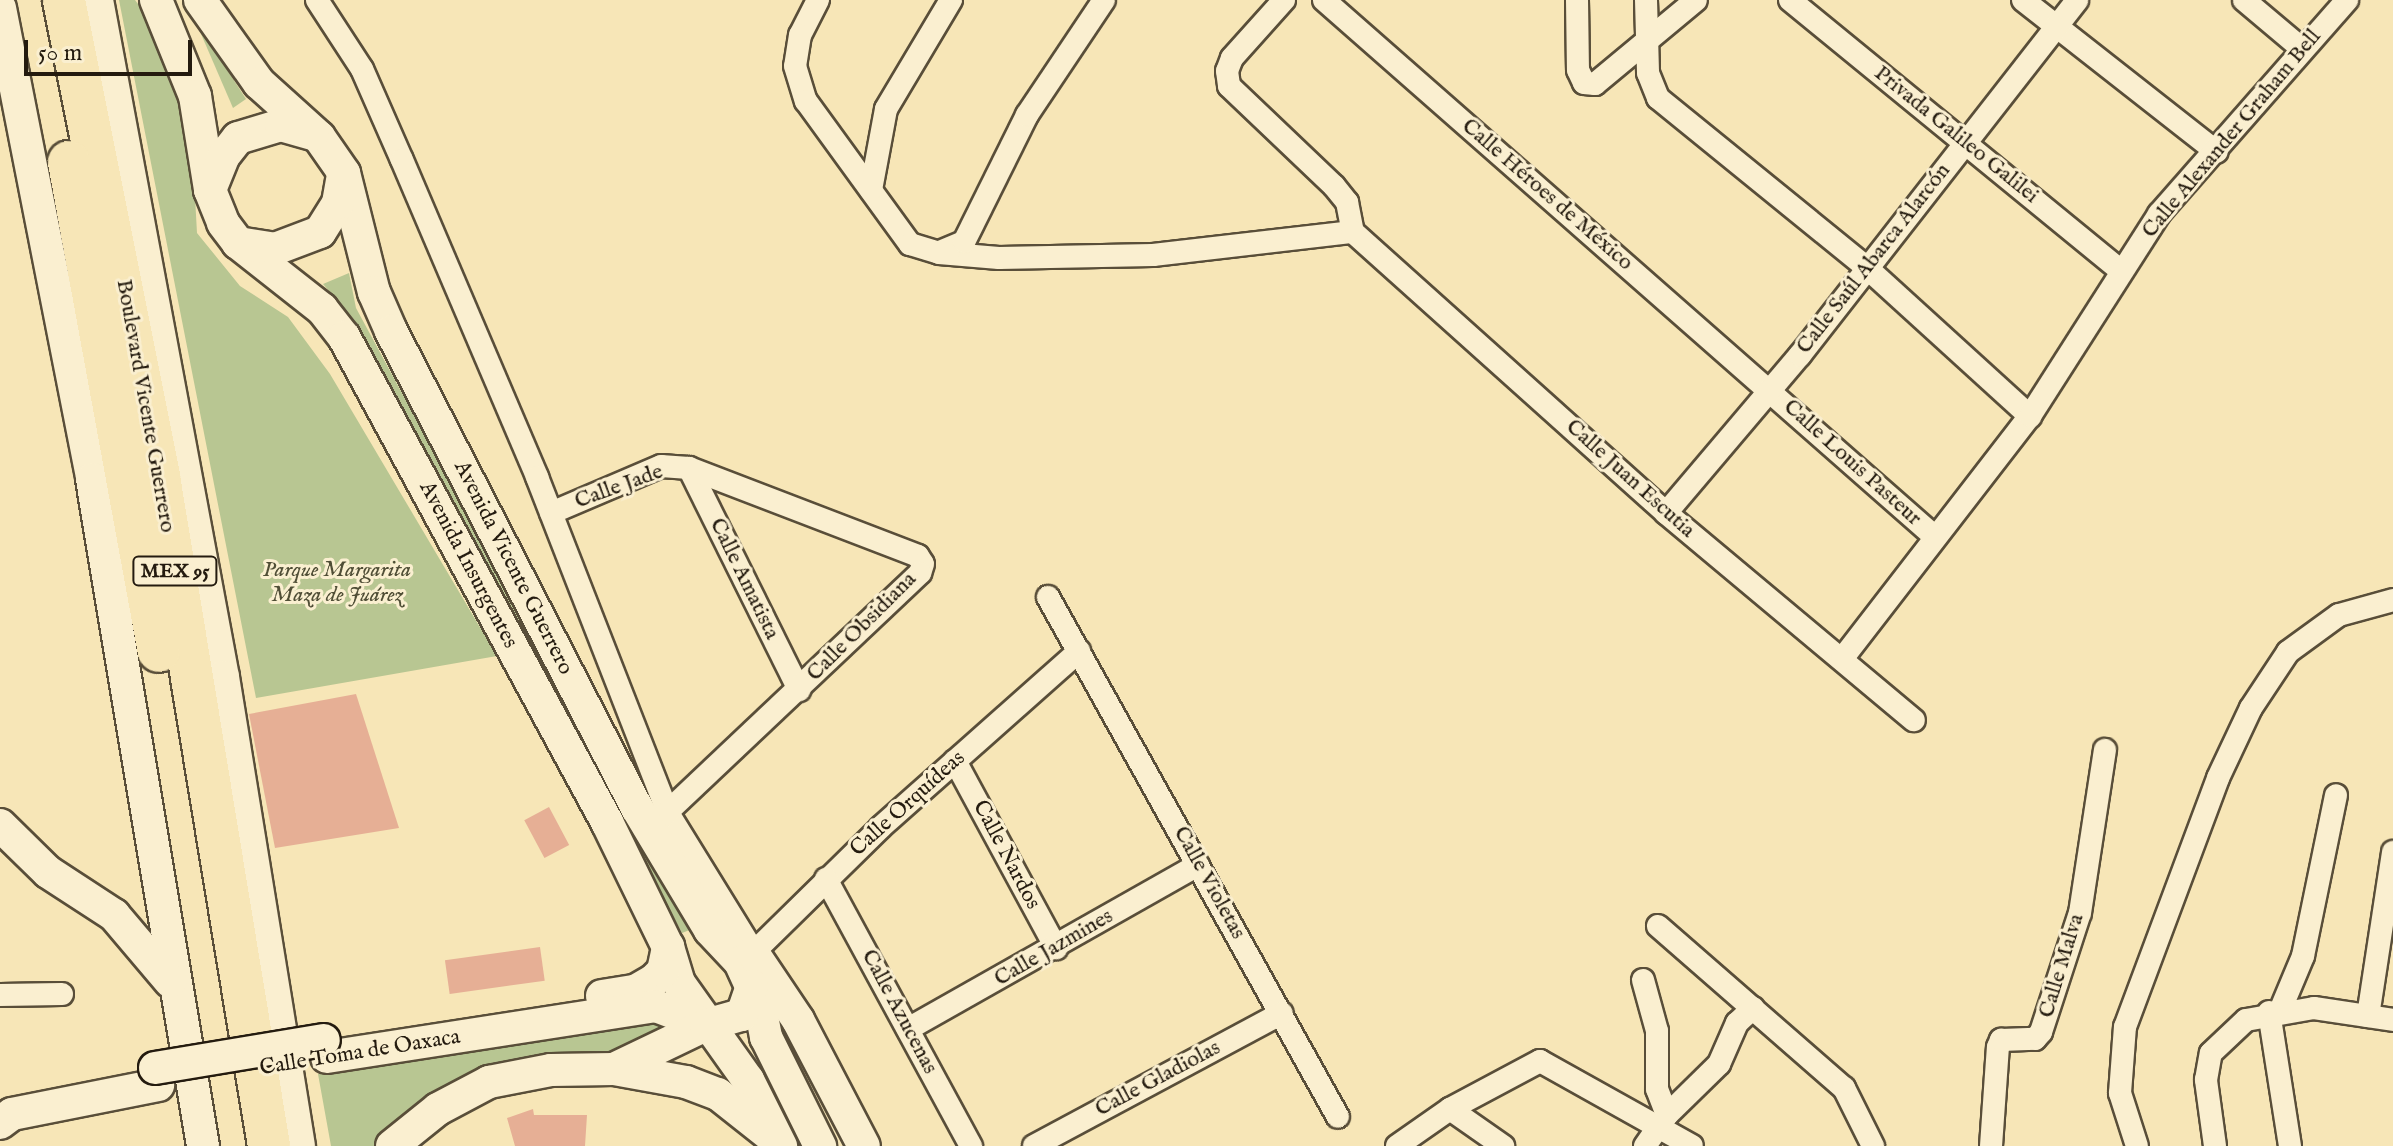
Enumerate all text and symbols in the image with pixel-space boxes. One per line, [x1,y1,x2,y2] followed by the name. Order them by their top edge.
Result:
[28,24,196,74] scale bar
[2137,24,2327,244] street label: Calle Alexander Graham Bell
[38,38,82,69] text: 50 m
[1868,60,2044,210] street label: Privada Galileo Galilei
[1456,113,1638,277] street label: Calle Héroes de México
[1791,158,1957,360] street label: Calle Saúl Abarca Alarcón
[110,277,180,535] street label: Boulevard Vicente Guerrero
[1778,394,1926,532] street label: Calle Louis Pasteur
[1560,414,1700,544] street label: Calle Juan Escutia
[448,457,578,679] street label: Avenida Vicente Guerrero
[571,459,667,515] street label: Calle Jade
[413,477,523,653] street label: Avenida Insurgentes
[703,514,785,644] street label: Calle Amatista
[131,555,219,587] road number: MEX 95
[263,557,411,608] park label: Parque Margarita Maza de Juárez
[802,567,922,687] street label: Calle Obsidiana
[845,745,971,863] street label: Calle Orquídeas
[966,796,1046,914] street label: Calle Nardos
[1167,822,1251,944] street label: Calle Violetas
[990,903,1118,993] street label: Calle Jazmines
[2034,911,2090,1021] street label: Calle Malva
[855,945,943,1079] street label: Calle Azucenas
[258,1024,462,1082] street label: Calle Toma de Oaxaca
[1091,1035,1225,1123] street label: Calle Gladiolas

